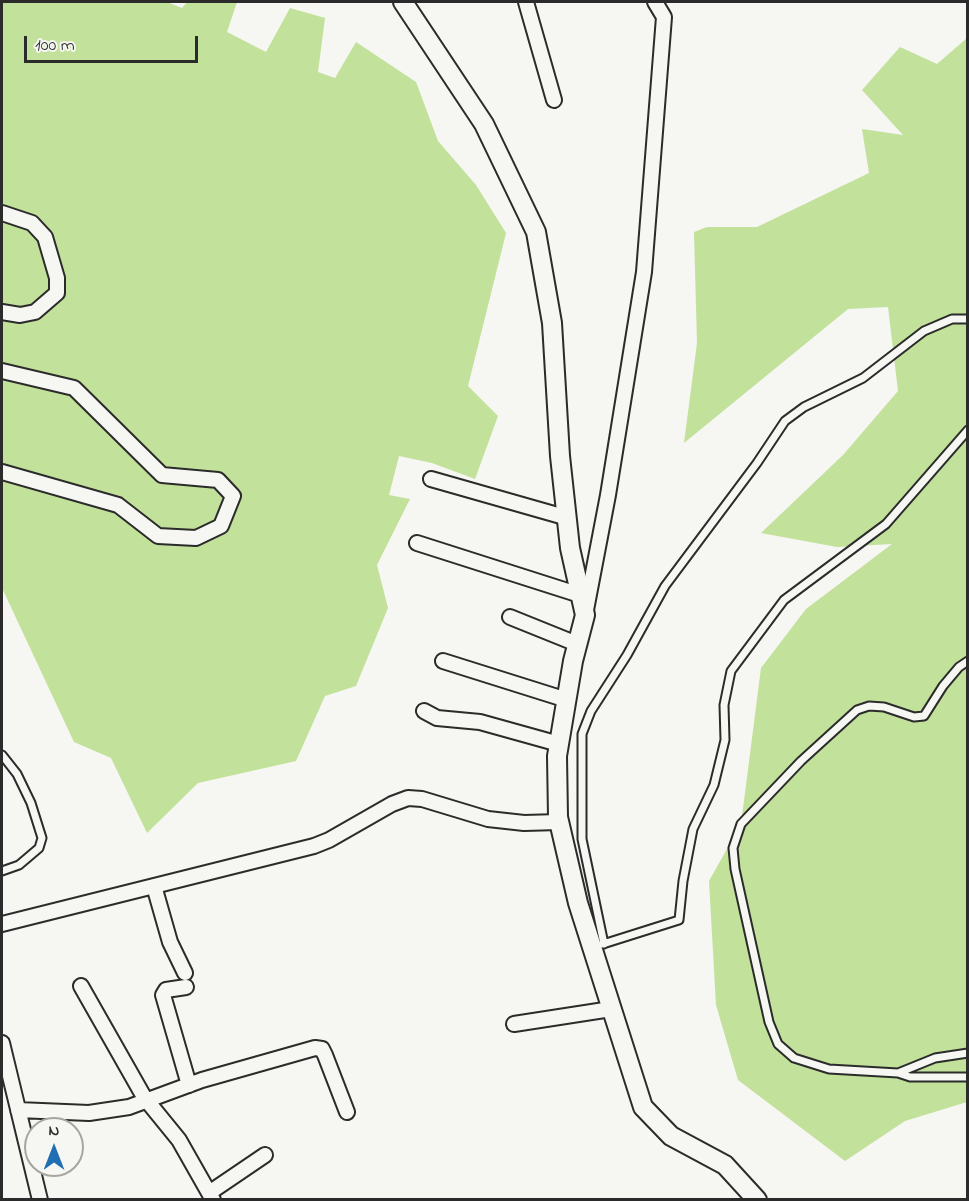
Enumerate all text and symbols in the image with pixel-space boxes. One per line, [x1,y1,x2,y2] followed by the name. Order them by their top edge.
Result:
[27,24,201,62] scale bar
[35,33,75,59] text: 100 m
[24,1117,84,1177] north arrow
[49,1119,59,1143] text: N

